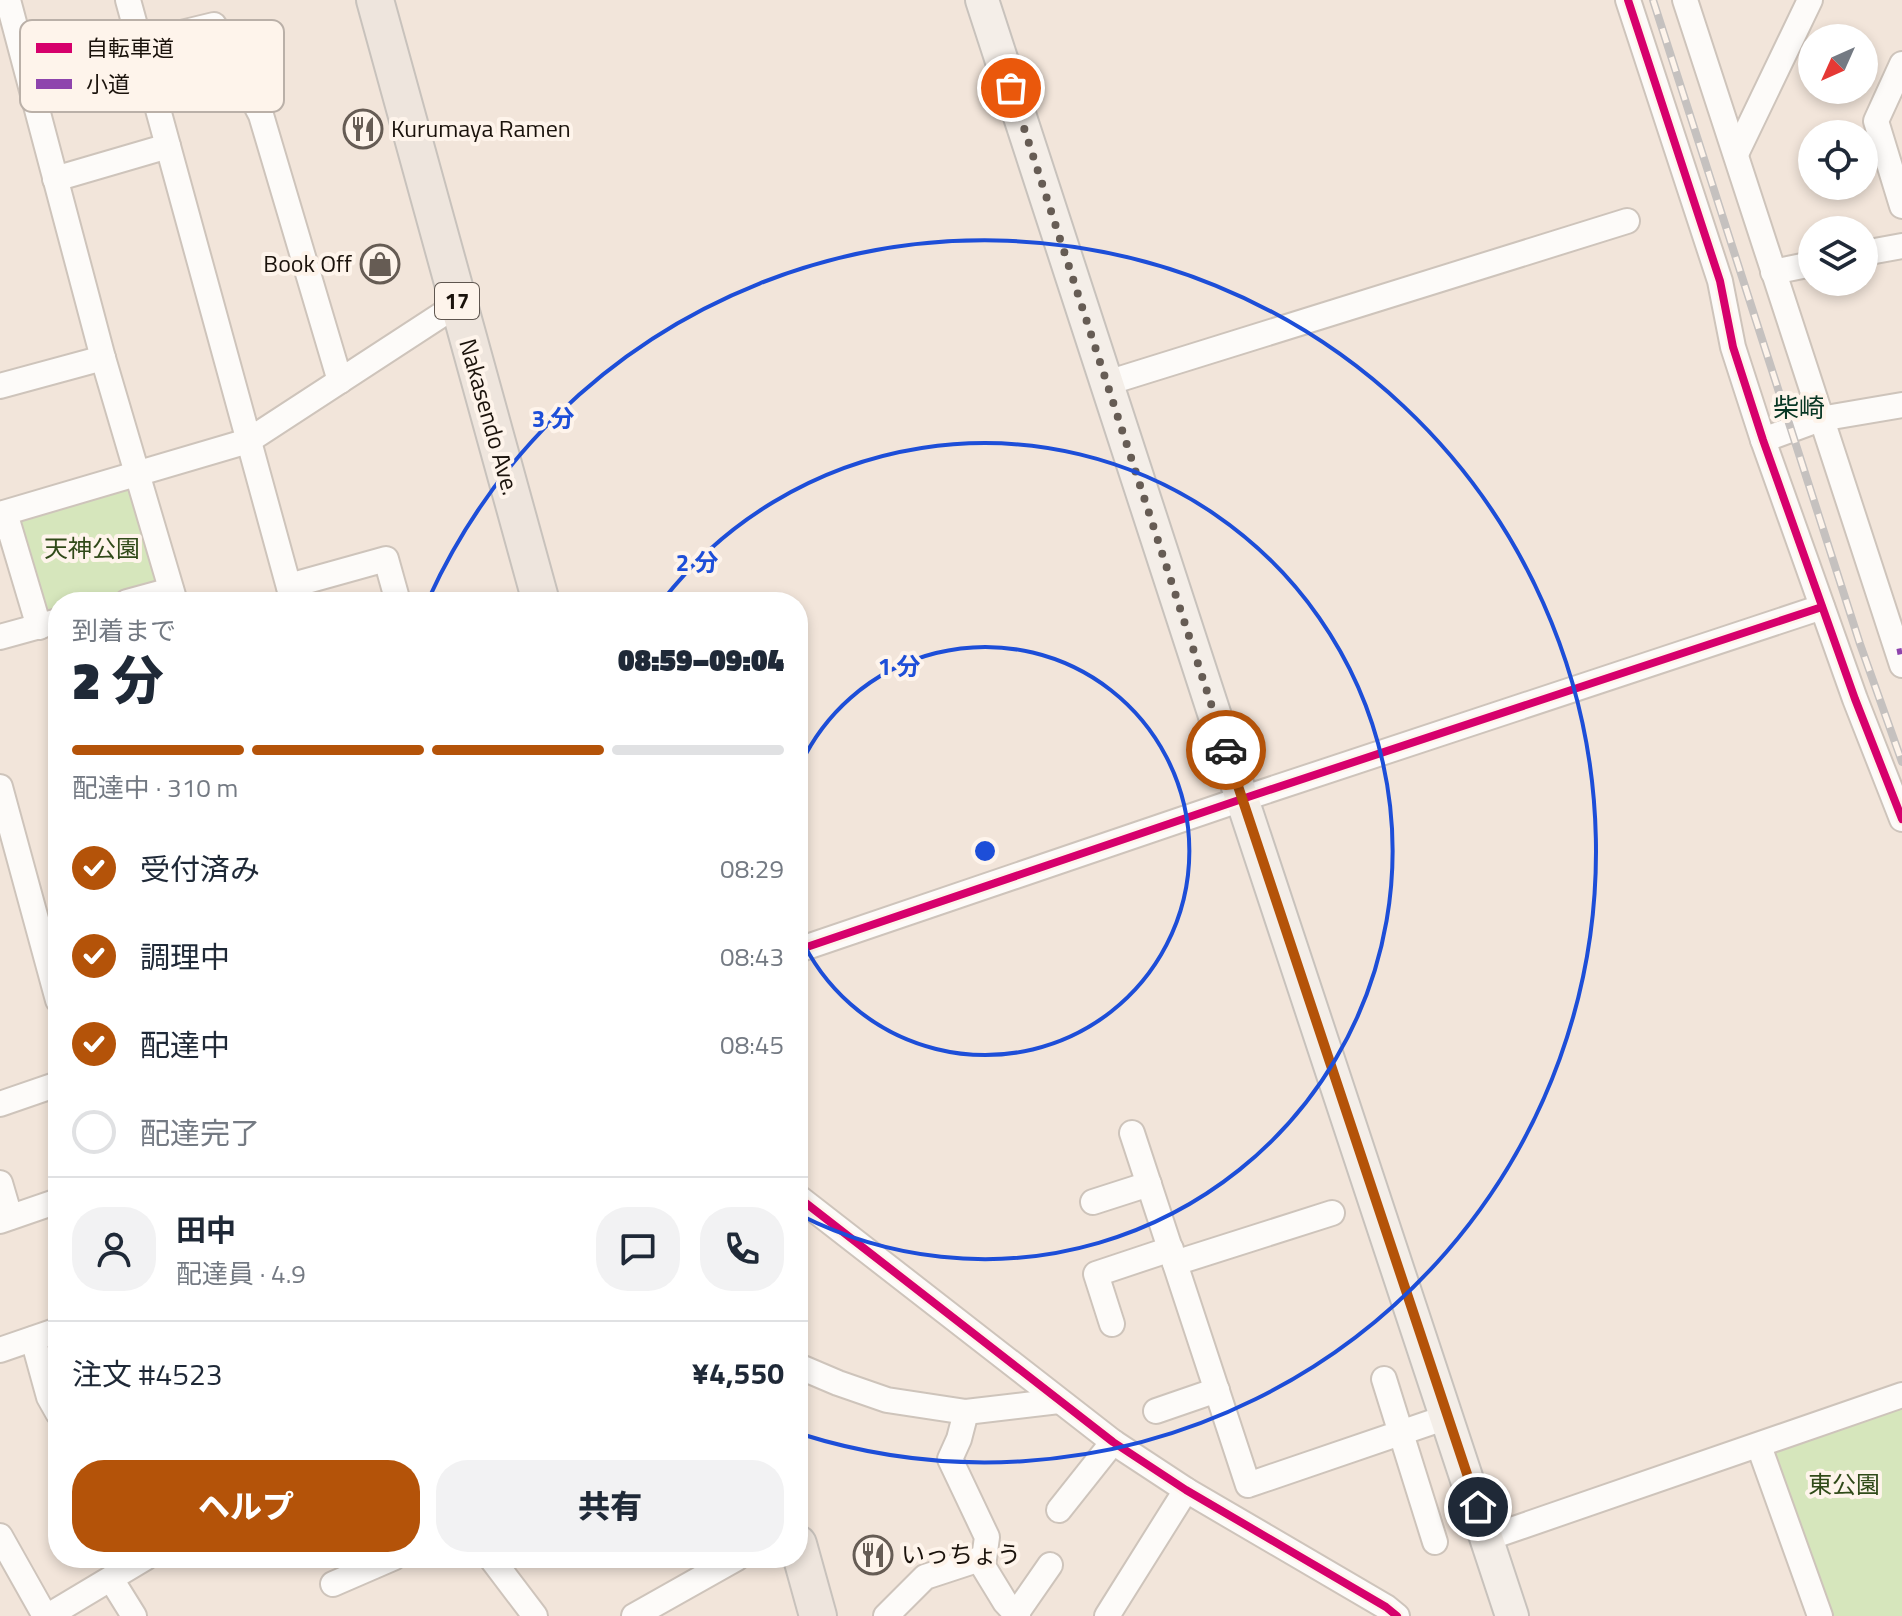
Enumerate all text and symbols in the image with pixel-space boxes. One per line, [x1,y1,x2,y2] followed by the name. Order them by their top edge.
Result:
[20,20,284,112] legend
[1798,24,1878,104] north arrow
[1798,24,1878,296] map controls
[86,31,174,65] text: 自転車道
[977,54,1045,122] pin
[989,66,1033,110] icon: bag
[86,67,130,101] text: 小道
[342,108,384,150] restaurant icon: Kurumaya Ramen
[391,110,571,146] place label: Kurumaya Ramen
[1798,120,1878,200] button: locate
[1798,216,1878,296] button: layers
[359,243,401,285] shop icon: Book Off
[263,245,352,281] place label: Book Off
[435,283,479,319] road number: 17
[450,334,529,499] street label: Nakasendo Ave.
[1773,388,1825,427] district label: 柴崎
[532,400,574,436] text: 3 分
[44,530,140,566] park label: 天神公園
[676,544,718,580] text: 2 分
[72,611,176,650] text: 到着まで
[618,637,784,683] text: 08:59–09:04
[72,640,164,719] text: 2 分
[878,648,920,684] text: 1 分
[1186,710,1266,790] courier
[1204,728,1248,772] icon: car
[72,768,238,807] text: 配達中 · 310 m
[971,837,999,865] centre of rings
[72,846,116,890] icon: check
[140,846,260,892] text: 受付済み
[720,849,784,888] text: 08:29
[72,934,116,978] icon: check
[140,934,230,980] text: 調理中
[720,937,784,976] text: 08:43
[72,1022,116,1066] icon: check
[140,1022,230,1068] text: 配達中
[720,1025,784,1064] text: 08:45
[140,1110,260,1156] text: 配達完了
[72,1207,156,1291] button: person
[176,1207,236,1253] text: 田中
[596,1207,680,1291] button: chat
[700,1207,784,1291] button: phone
[176,1254,306,1293] text: 配達員 · 4.9
[692,1350,784,1396] text: ¥4,550
[72,1351,223,1397] text: 注文 #4523
[72,1460,420,1552] button: ヘルプ
[436,1460,784,1552] button: 共有
[1808,1466,1880,1502] park label: 東公園
[1444,1473,1512,1541] pin
[1456,1485,1500,1529] icon: home
[852,1534,894,1576] restaurant icon: いっちょう
[901,1536,1021,1572] place label: いっちょう

